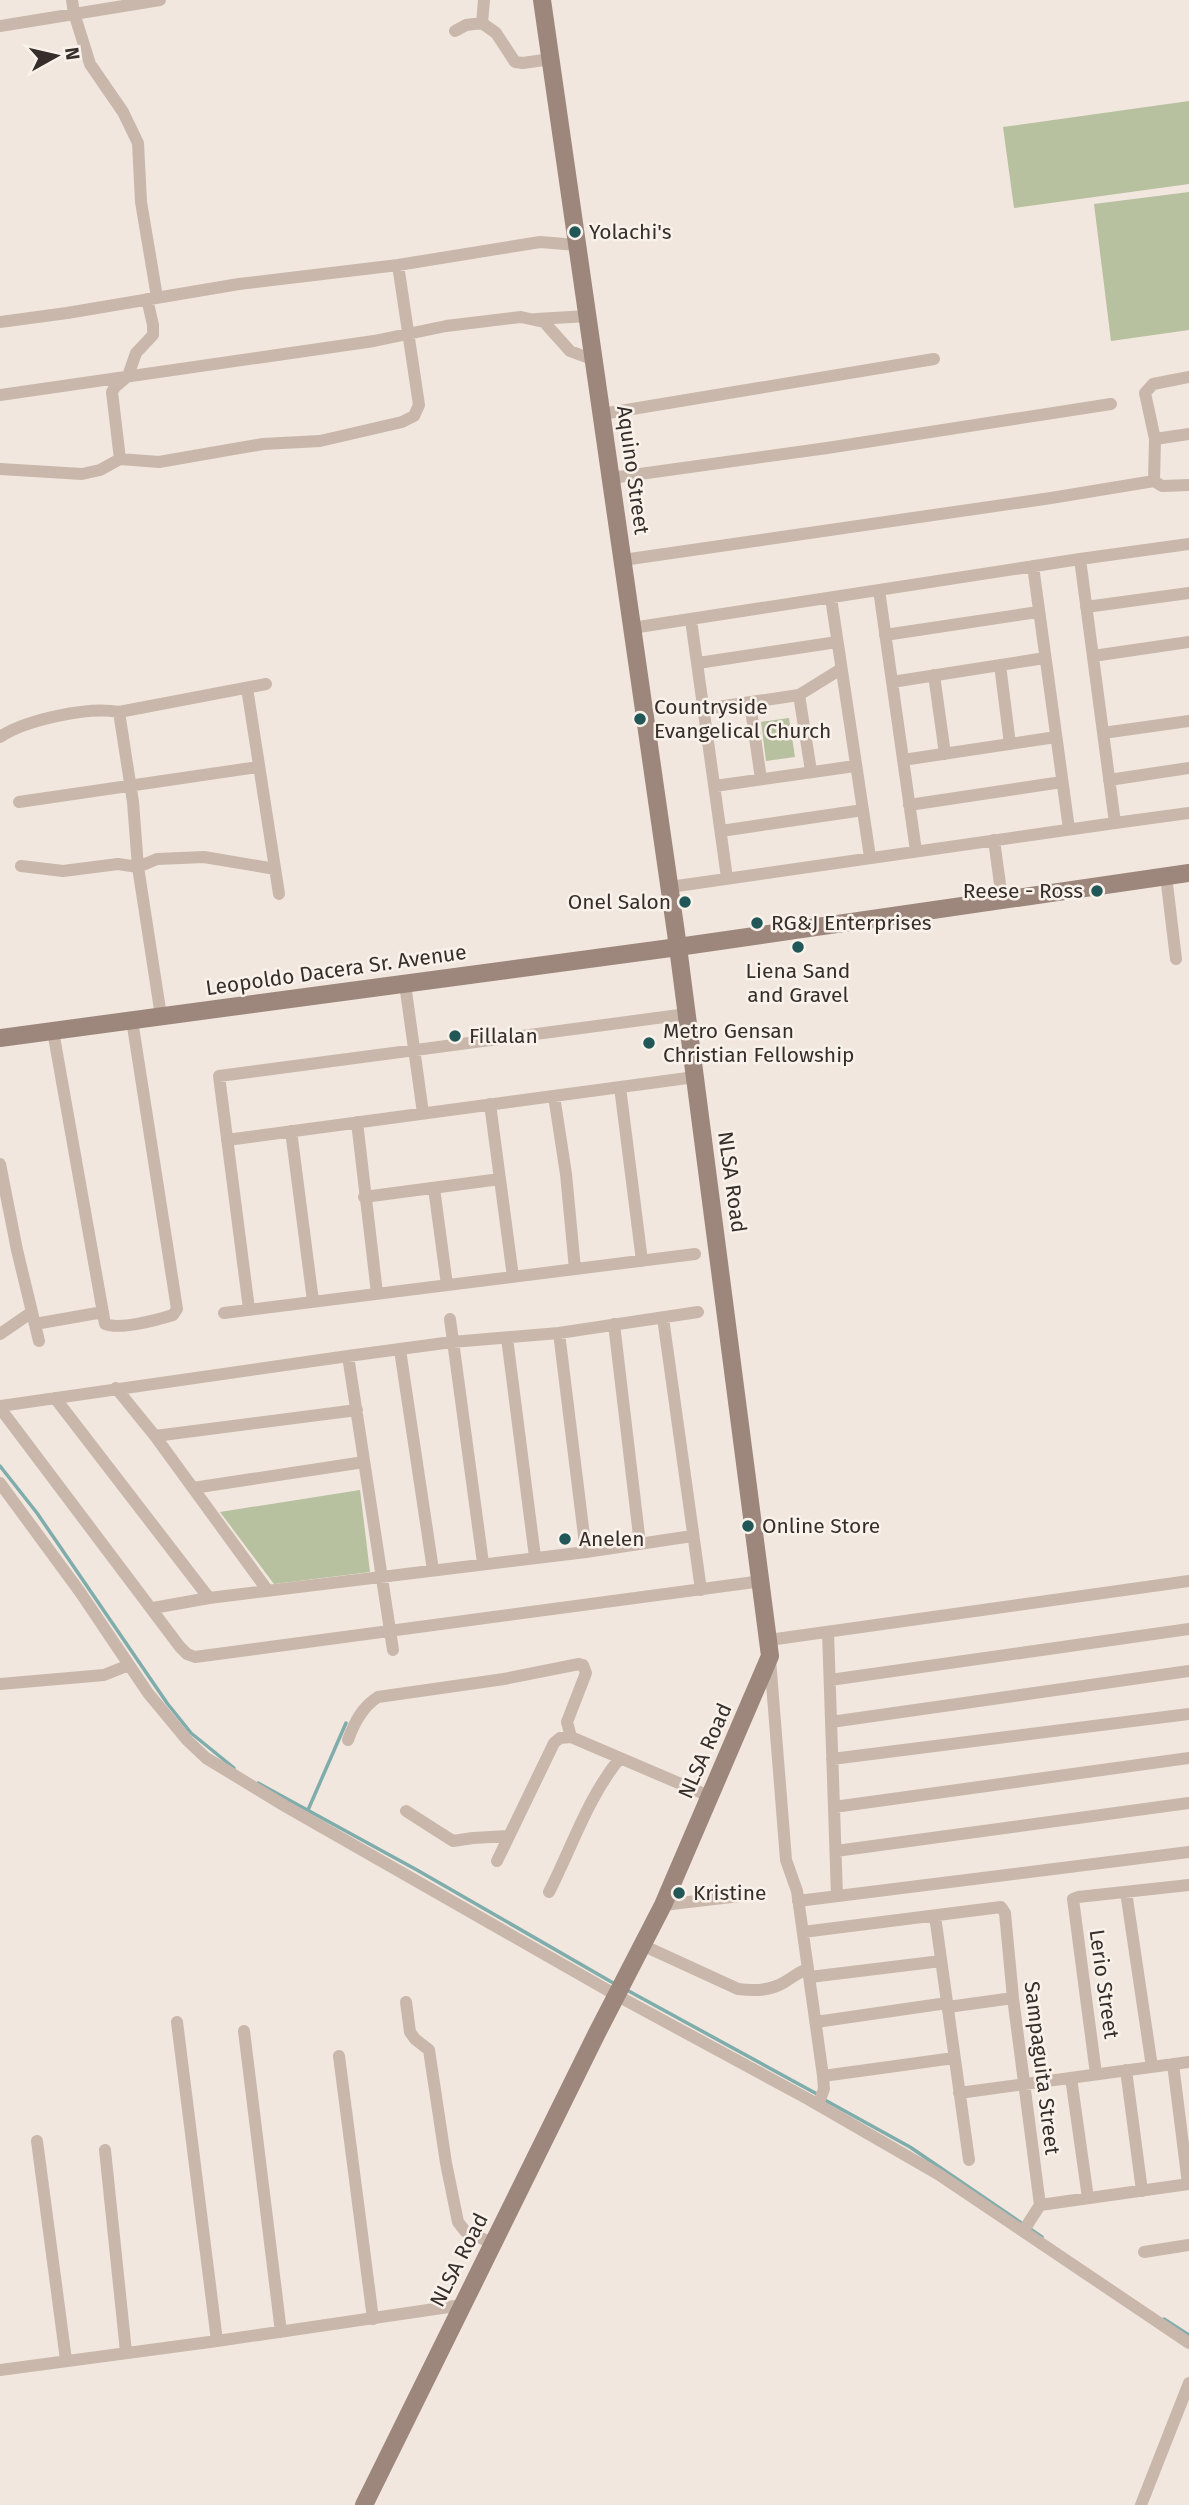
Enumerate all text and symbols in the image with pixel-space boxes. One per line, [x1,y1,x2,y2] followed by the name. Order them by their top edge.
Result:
[21,21,91,91] north arrow
[60,46,85,62] text: N
[589,219,672,245] place label: Yolachi's
[567,224,583,240] marker: Yolachi's
[611,404,655,537] street label: Aquino Street
[654,694,831,744] place label: Countryside Evangelical Church
[632,711,648,727] marker: Countryside Evangelical Church
[963,878,1083,904] place label: Reese - Ross
[1089,883,1105,899] marker: Reese - Ross
[568,889,671,915] place label: Onel Salon
[677,894,693,910] marker: Onel Salon
[771,910,932,936] place label: RG&J Enterprises
[749,915,765,931] marker: RG&J Enterprises
[204,939,468,1001] street label: Leopoldo Dacera Sr. Avenue
[790,939,806,955] marker: Liena Sand and Gravel
[746,958,850,1008] place label: Liena Sand and Gravel
[663,1018,855,1068] place label: Metro Gensan Christian Fellowship
[469,1023,538,1049] place label: Fillalan
[447,1028,463,1044] marker: Fillalan
[641,1035,657,1051] marker: Metro Gensan Christian Fellowship
[712,1130,752,1234] street label: NLSA Road
[762,1513,880,1539] place label: Online Store
[740,1518,756,1534] marker: Online Store
[579,1526,645,1552] place label: Anelen
[557,1531,573,1547] marker: Anelen
[672,1699,738,1803] street label: NLSA Road
[693,1880,766,1906] place label: Kristine
[671,1885,687,1901] marker: Kristine
[1083,1928,1125,2041] street label: Lerio Street
[1018,1980,1066,2157] street label: Sampaguita Street
[424,2209,494,2311] street label: NLSA Road

